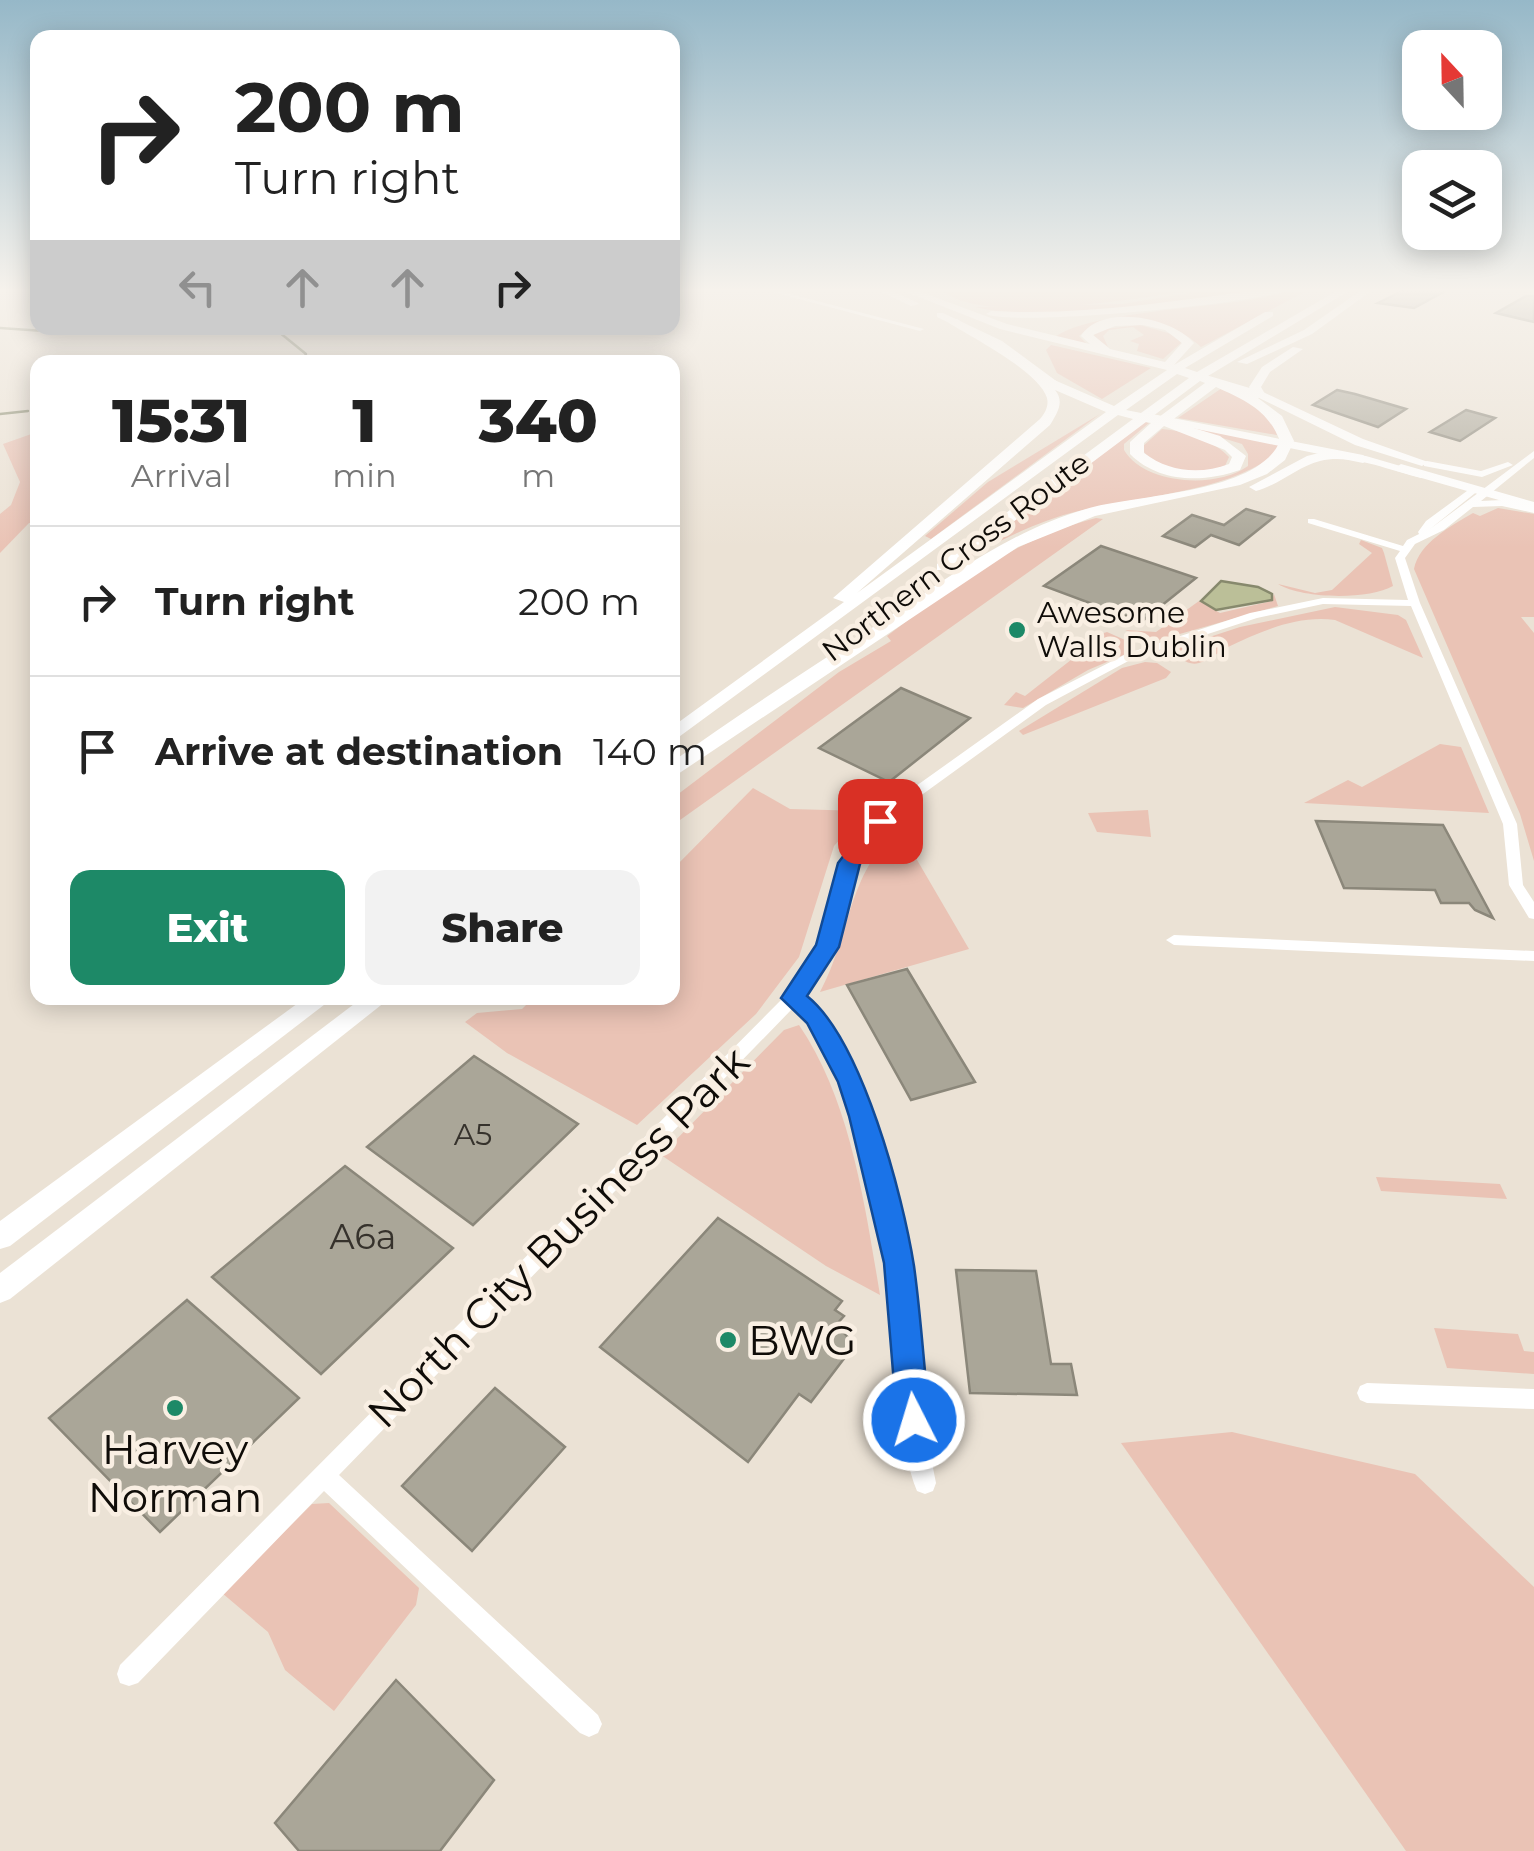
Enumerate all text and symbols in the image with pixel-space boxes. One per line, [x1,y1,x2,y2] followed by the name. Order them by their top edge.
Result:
[1402,30,1502,130] north arrow
[1402,30,1502,250] map controls
[235,64,465,150] text: 200 m
[70,70,200,200] icon: right
[235,150,460,205] text: Turn right
[1402,150,1502,250] button: layers
[170,260,225,315] icon: left
[275,260,330,315] icon: ahead
[380,260,435,315] icon: ahead
[485,260,540,315] icon: right
[112,384,250,457] text: 15:31
[352,384,377,457] text: 1
[479,384,598,457] text: 340
[815,444,1097,669] street label: Northern Cross Route
[131,456,232,495] text: Arrival
[332,456,397,495] text: min
[521,456,555,495] text: m
[70,574,125,629] icon: right
[155,578,354,625] text: Turn right
[518,578,640,625] text: 200 m
[1037,594,1227,665] place label: Awesome Walls Dublin
[1006,619,1028,641] marker: Awesome Walls Dublin
[70,724,125,779] icon: arrive
[155,728,563,775] text: Arrive at destination
[593,728,707,775] text: 140 m
[838,779,923,864] pin
[853,794,908,849] icon: arrive
[70,870,345,985] button: Exit
[365,870,640,985] button: Share
[357,1036,759,1438] street label: North City Business Park
[454,1116,492,1153] house number: A5
[330,1215,396,1258] house number: A6a
[748,1314,856,1366] place label: BWG
[717,1329,739,1351] marker: BWG
[862,1368,966,1472] position arrow
[164,1397,186,1419] marker: Harvey Norman
[88,1423,262,1523] place label: Harvey Norman

